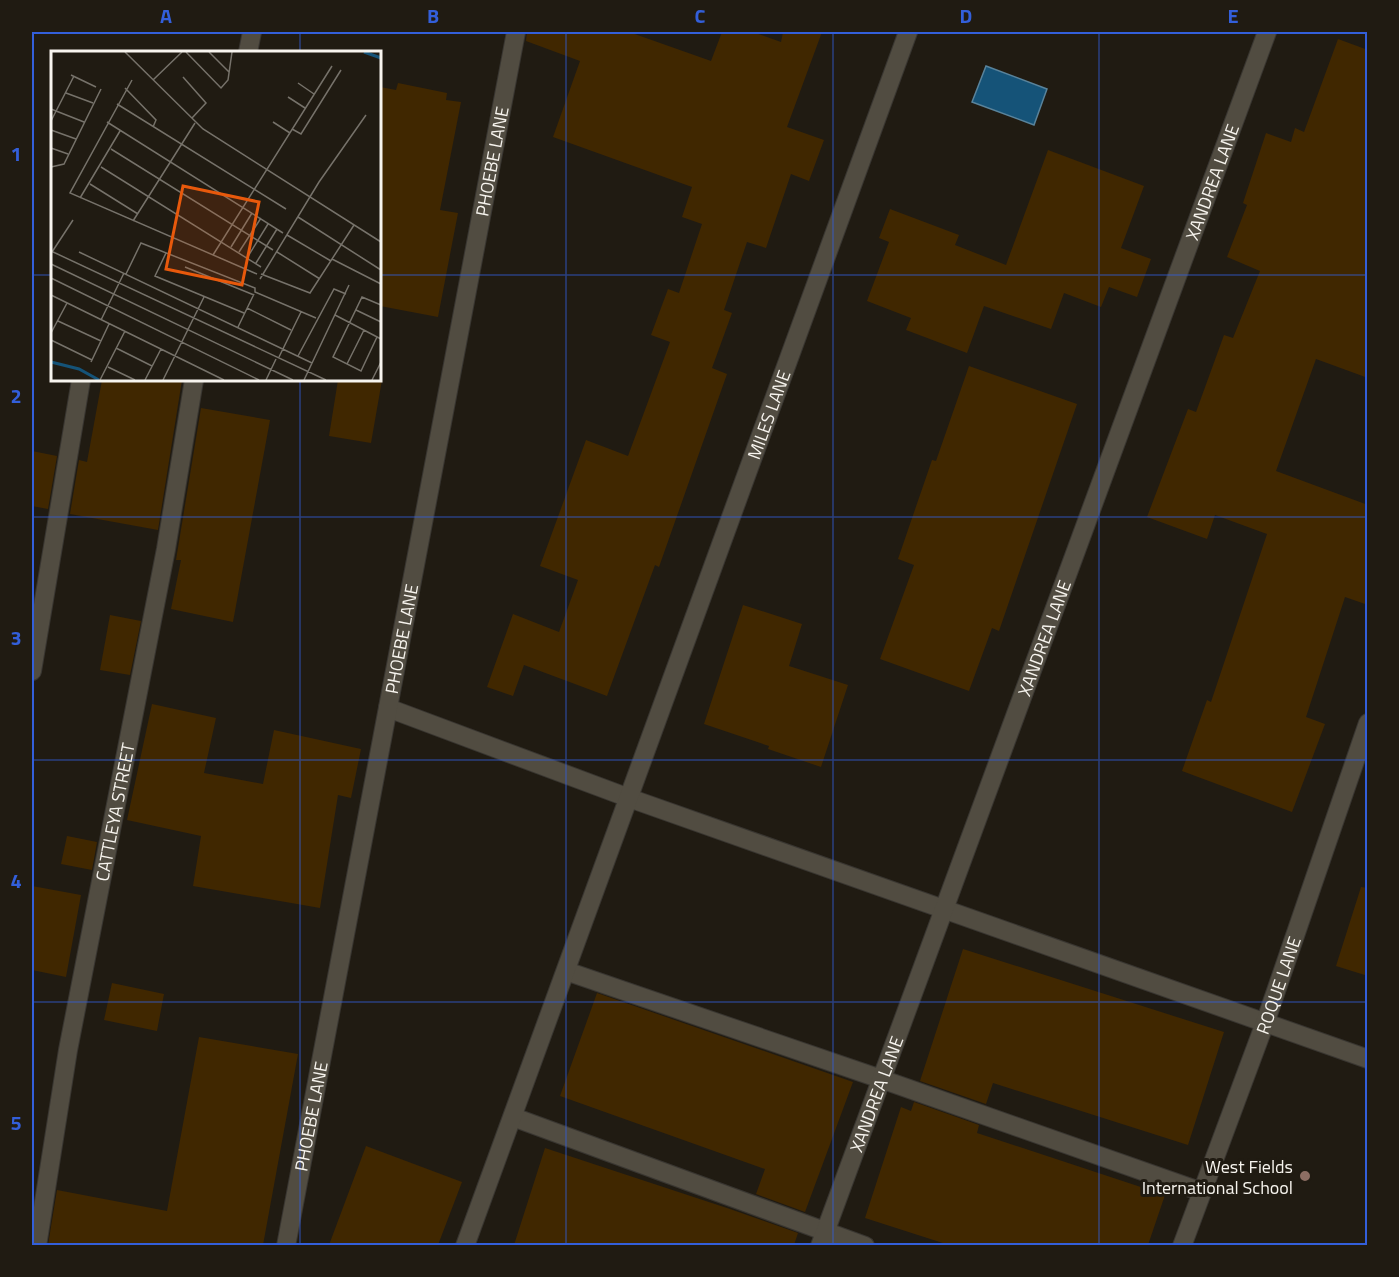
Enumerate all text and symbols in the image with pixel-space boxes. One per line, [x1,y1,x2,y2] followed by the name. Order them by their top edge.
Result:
[160,0,172,31] text: A
[427,0,439,31] text: B
[695,0,706,31] text: C
[960,0,972,31] text: D
[1227,0,1239,31] text: E
[51,51,381,381] inset map
[468,104,515,218] street label: PHOEBE LANE
[1178,120,1246,244] street label: XANDREA LANE
[10,138,22,169] text: 1
[740,366,797,463] street label: MILES LANE
[10,380,22,411] text: 2
[1010,576,1078,700] street label: XANDREA LANE
[377,582,425,696] street label: PHOEBE LANE
[10,622,22,653] text: 3
[88,740,141,883] street label: CATTLEYA STREET
[10,865,22,896] text: 4
[1249,933,1307,1038] street label: ROQUE LANE
[842,1032,910,1156] street label: XANDREA LANE
[287,1059,334,1173] street label: PHOEBE LANE
[10,1107,22,1138] text: 5
[1142,1153,1293,1201] place label: West Fields International School
[1298,1169,1312,1183] marker: West Fields International School

